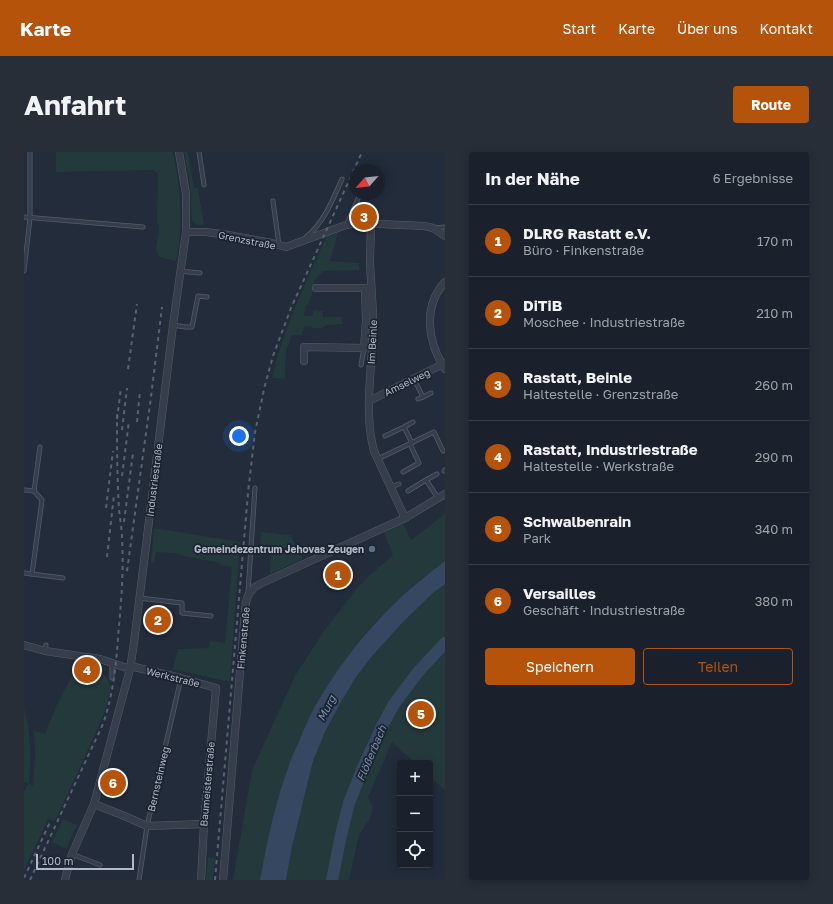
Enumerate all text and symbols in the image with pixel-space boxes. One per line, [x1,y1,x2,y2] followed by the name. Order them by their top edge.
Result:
[20,17,71,40] text: Karte
[563,20,596,37] text: Start
[618,20,655,37] text: Karte
[677,20,737,37] text: Über uns
[759,20,813,37] text: Kontakt
[733,86,809,123] button: Route
[24,88,126,121] text: Anfahrt
[349,164,385,200] north arrow
[485,168,580,189] text: In der Nähe
[713,170,793,186] text: 6 Ergebnisse
[351,202,377,232] pin: 3
[523,224,651,242] text: DLRG Rastatt e.V.
[217,229,277,251] street label: Grenzstraße
[495,233,501,249] text: 1
[757,233,793,249] text: 170 m
[523,242,644,258] text: Büro · Finkenstraße
[523,296,562,314] text: DiTiB
[494,305,502,321] text: 2
[756,305,793,321] text: 210 m
[523,314,685,330] text: Moschee · Industriestraße
[365,319,379,365] street label: Im Beinle
[382,366,432,398] street label: Amselweg
[523,368,632,386] text: Rastatt, Beinle
[494,377,502,393] text: 3
[755,377,793,393] text: 260 m
[523,386,678,402] text: Haltestelle · Grenzstraße
[229,426,249,446] your location
[523,440,698,458] text: Rastatt, Industriestraße
[144,443,164,517] street label: Industriestraße
[494,449,502,465] text: 4
[755,449,793,465] text: 290 m
[523,458,674,474] text: Haltestelle · Werkstraße
[523,512,631,530] text: Schwalbenrain
[494,521,502,537] text: 5
[755,521,793,537] text: 340 m
[523,530,551,546] text: Park
[194,543,364,555] place label: Gemeindezentrum Jehovas Zeugen
[367,544,377,554] marker: Gemeindezentrum Jehovas Zeugen
[325,560,351,590] pin: 1
[523,584,596,602] text: Versailles
[494,593,502,609] text: 6
[755,593,793,609] text: 380 m
[523,602,685,618] text: Geschäft · Industriestraße
[145,605,171,635] pin: 2
[234,606,252,670] street label: Finkenstraße
[485,648,635,685] button: Speichern
[643,648,793,685] button: Teilen
[74,655,100,685] pin: 4
[145,665,201,690] street label: Werkstraße
[314,692,339,723] water label: Murg
[408,699,434,729] pin: 5
[353,722,389,783] water label: Flößerbach
[197,741,217,827] street label: Baumeisterstraße
[145,745,171,813] street label: Bernsteinweg
[397,760,433,868] map controls
[397,760,433,796] button: +
[100,768,126,798] pin: 6
[397,796,433,832] button: −
[397,832,433,868] button: locate
[36,852,134,871] scale bar
[42,854,73,867] text: 100 m

